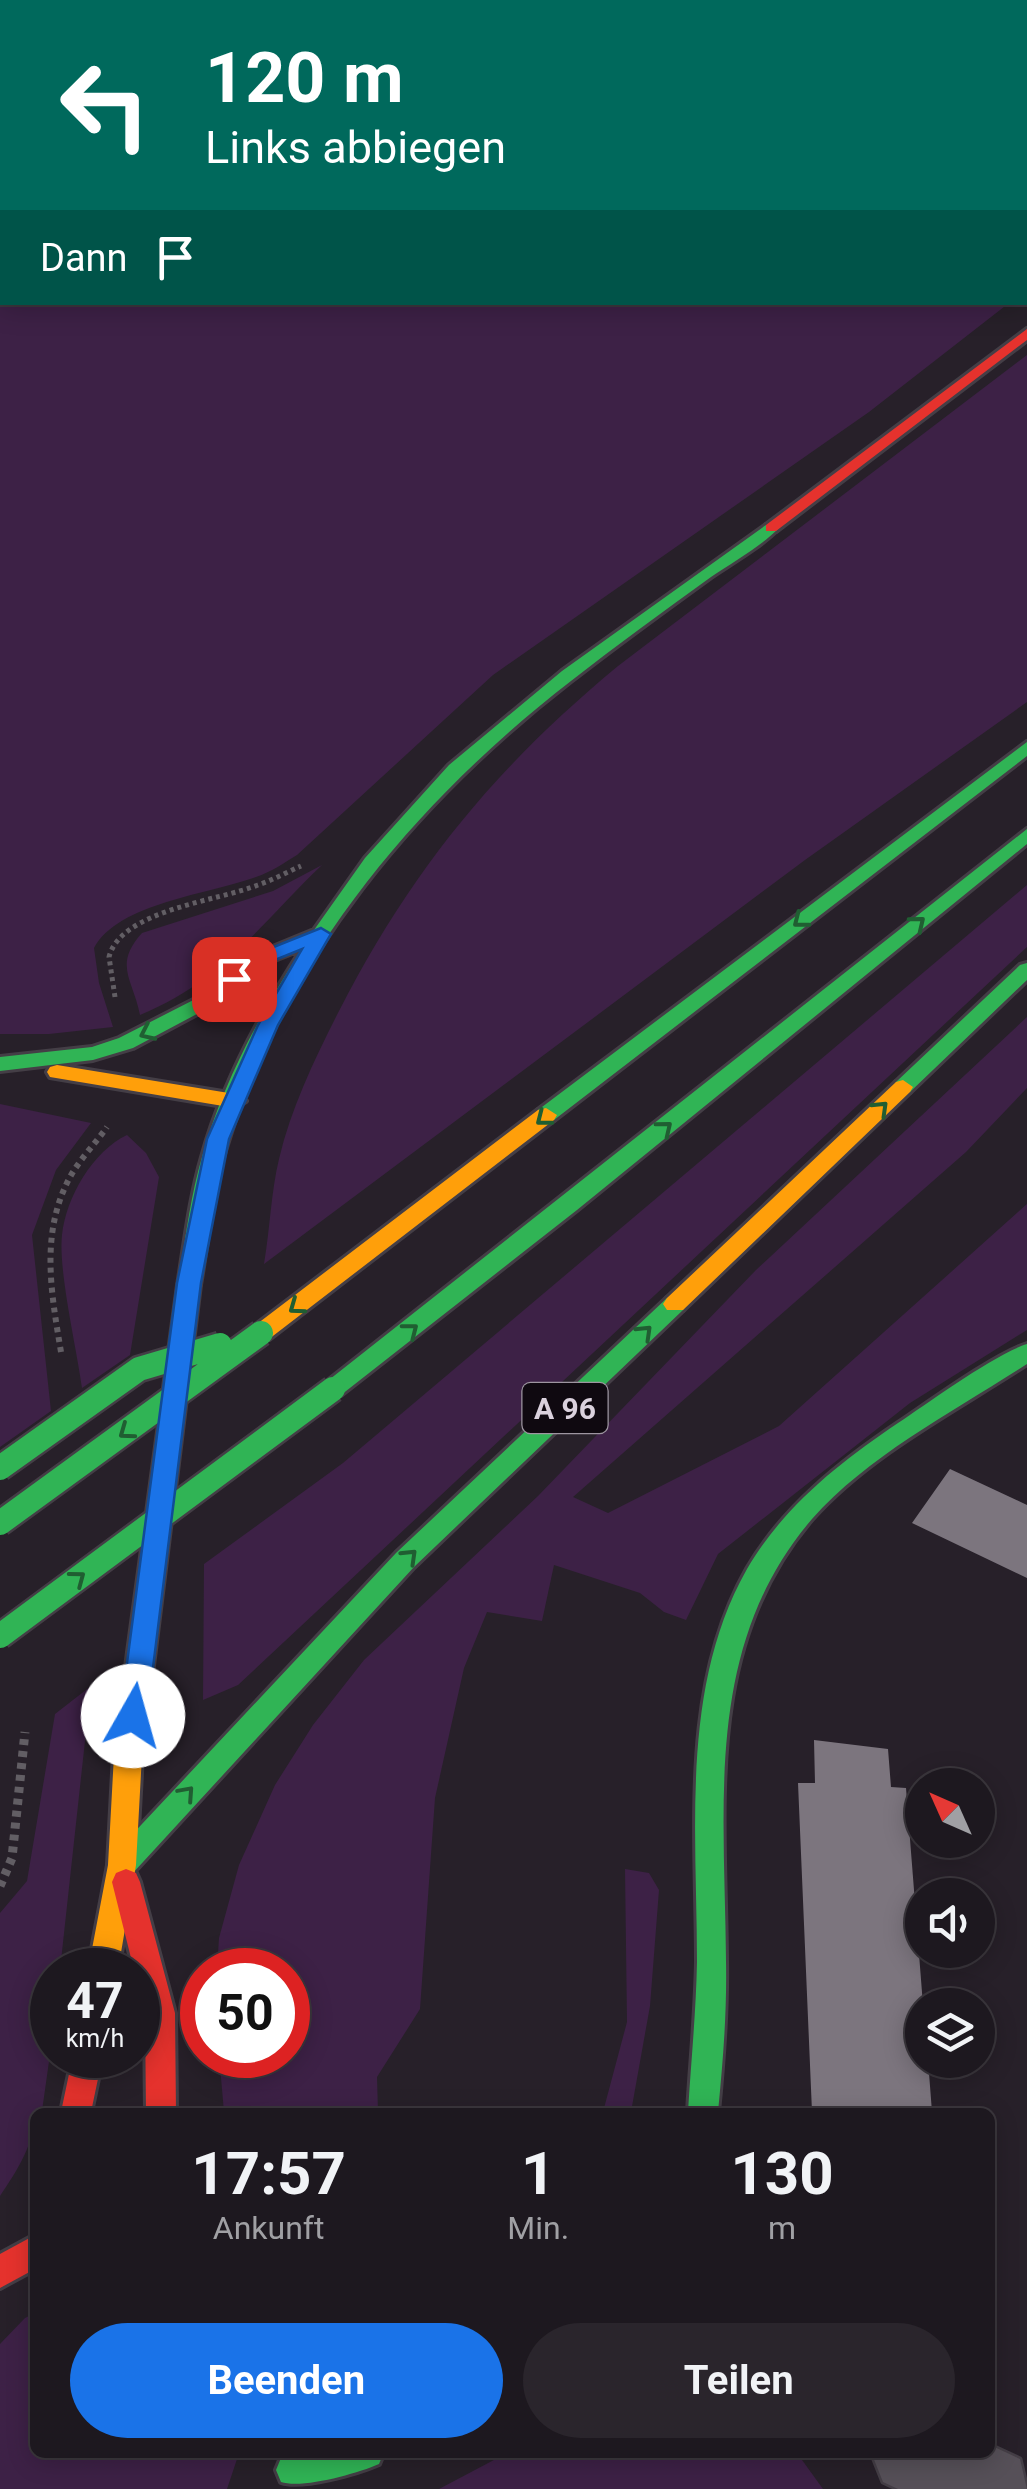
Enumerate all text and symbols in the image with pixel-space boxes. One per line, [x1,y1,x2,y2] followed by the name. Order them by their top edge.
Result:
[205,37,404,119] text: 120 m
[40,40,170,170] icon: left
[205,121,506,174] text: Links abbiegen
[148,230,203,285] icon: arrive
[40,236,128,280] text: Dann
[793,909,811,927] one-way arrow
[906,917,924,935] one-way arrow
[192,937,277,1022] pin
[207,952,262,1007] icon: arrive
[140,1021,158,1041] one-way arrow
[869,1102,888,1120] one-way arrow
[536,1108,554,1125] one-way arrow
[653,1122,671,1140] one-way arrow
[289,1295,307,1313] one-way arrow
[399,1324,417,1342] one-way arrow
[634,1326,652,1344] one-way arrow
[522,1383,608,1433] road number: A 96
[118,1419,137,1438] one-way arrow
[399,1550,417,1568] one-way arrow
[67,1572,85,1590] one-way arrow
[81,1664,185,1768] position arrow
[905,1768,995,1858] north arrow
[905,1768,995,2078] map controls
[176,1786,194,1805] one-way arrow
[905,1878,995,1968] button: sound
[180,1948,310,2078] speed limit sign: 50
[66,1972,124,2030] text: 47
[905,1988,995,2078] button: layers
[66,2024,124,2053] text: km/h
[191,2138,346,2209] text: 17:57
[521,2138,555,2209] text: 1
[730,2138,834,2209] text: 130
[213,2209,324,2247] text: Ankunft
[507,2209,569,2247] text: Min.
[768,2209,796,2247] text: m
[70,2323,503,2438] button: Beenden
[523,2323,955,2438] button: Teilen

